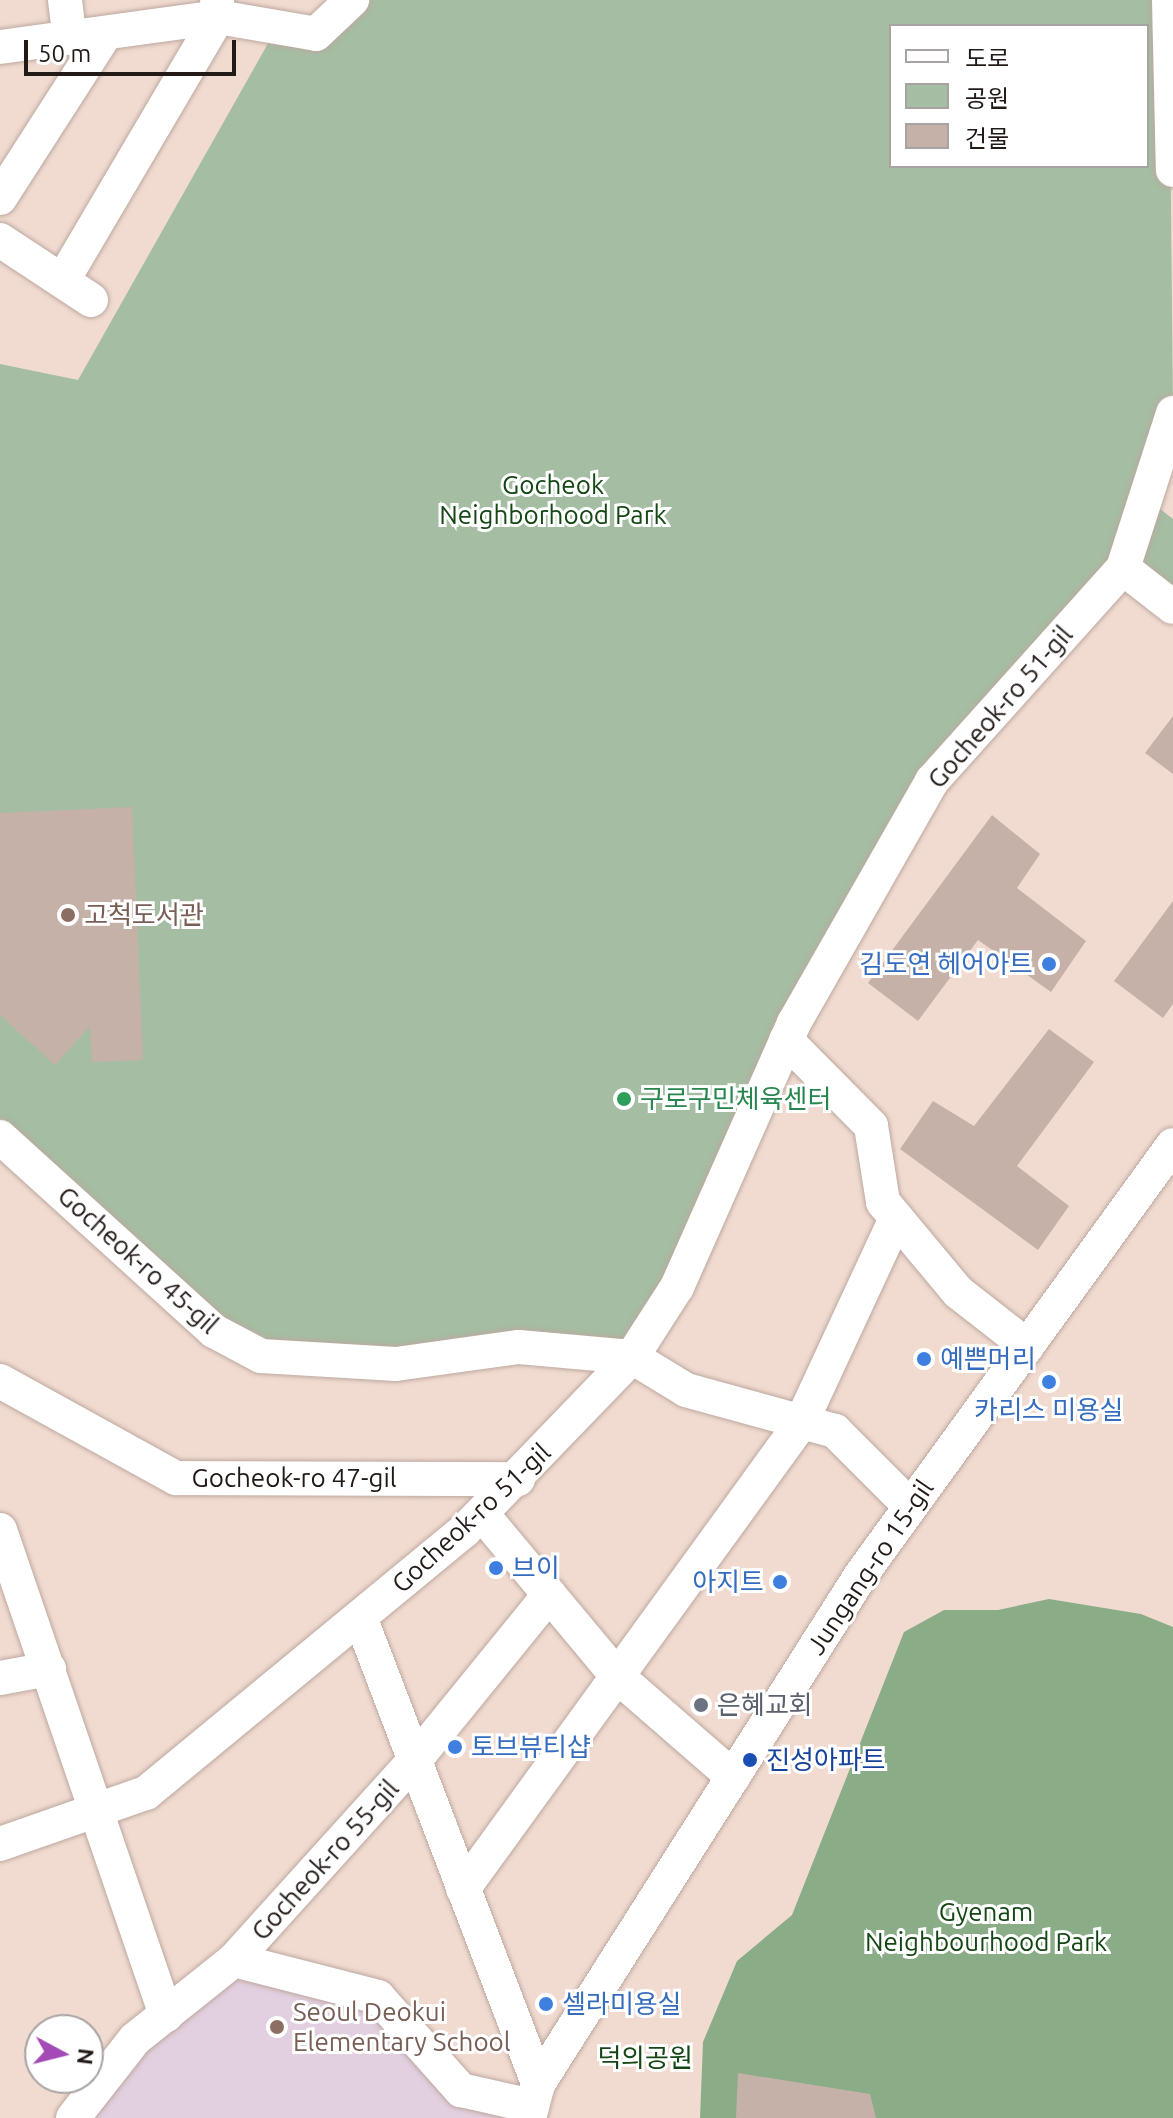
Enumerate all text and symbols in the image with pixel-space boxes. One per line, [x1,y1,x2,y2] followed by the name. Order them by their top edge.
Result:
[28,24,240,74] scale bar
[889,24,1149,168] legend
[38,40,91,67] text: 50 m
[965,45,1009,72] text: 도로
[965,85,1009,112] text: 공원
[965,125,1009,152] text: 건물
[439,469,667,530] park label: Gocheok Neighborhood Park
[921,619,1079,795] street label: Gocheok-ro 51-gil
[84,899,204,931] place label: 고척도서관
[59,906,77,924] marker: 고척도서관
[860,948,1033,980] place label: 김도연 헤어아트
[1040,955,1058,973] marker: 김도연 헤어아트
[640,1083,831,1115] place label: 구로구민체육센터
[615,1090,633,1108] marker: 구로구민체육센터
[51,1180,225,1340] street label: Gocheok-ro 45-gil
[940,1343,1036,1375] place label: 예쁜머리
[915,1350,933,1368] marker: 예쁜머리
[1040,1373,1058,1391] marker: 카리스 미용실
[974,1394,1124,1426] place label: 카리스 미용실
[385,1437,557,1599] street label: Gocheok-ro 51-gil
[191,1462,397,1494] street label: Gocheok-ro 47-gil
[800,1474,940,1660] street label: Jungang-ro 15-gil
[512,1552,560,1584] place label: 브이
[487,1559,505,1577] marker: 브이
[692,1566,764,1598] place label: 아지트
[771,1573,789,1591] marker: 아지트
[717,1689,813,1721] place label: 은혜교회
[692,1696,710,1714] marker: 은혜교회
[471,1731,591,1763] place label: 토브뷰티샵
[446,1738,464,1756] marker: 토브뷰티샵
[766,1744,886,1776] place label: 진성아파트
[741,1751,759,1769] marker: 진성아파트
[245,1773,405,1947] street label: Gocheok-ro 55-gil
[865,1896,1107,1958] park label: Gyenam Neighbourhood Park
[562,1988,682,2020] place label: 셀라미용실
[537,1995,555,2013] marker: 셀라미용실
[293,1996,511,2058] place label: Seoul Deokui Elementary School
[24,2014,104,2094] north arrow
[268,2018,286,2036] marker: Seoul Deokui Elementary School
[597,2042,693,2074] park label: 덕의공원
[73,2047,100,2066] text: N

